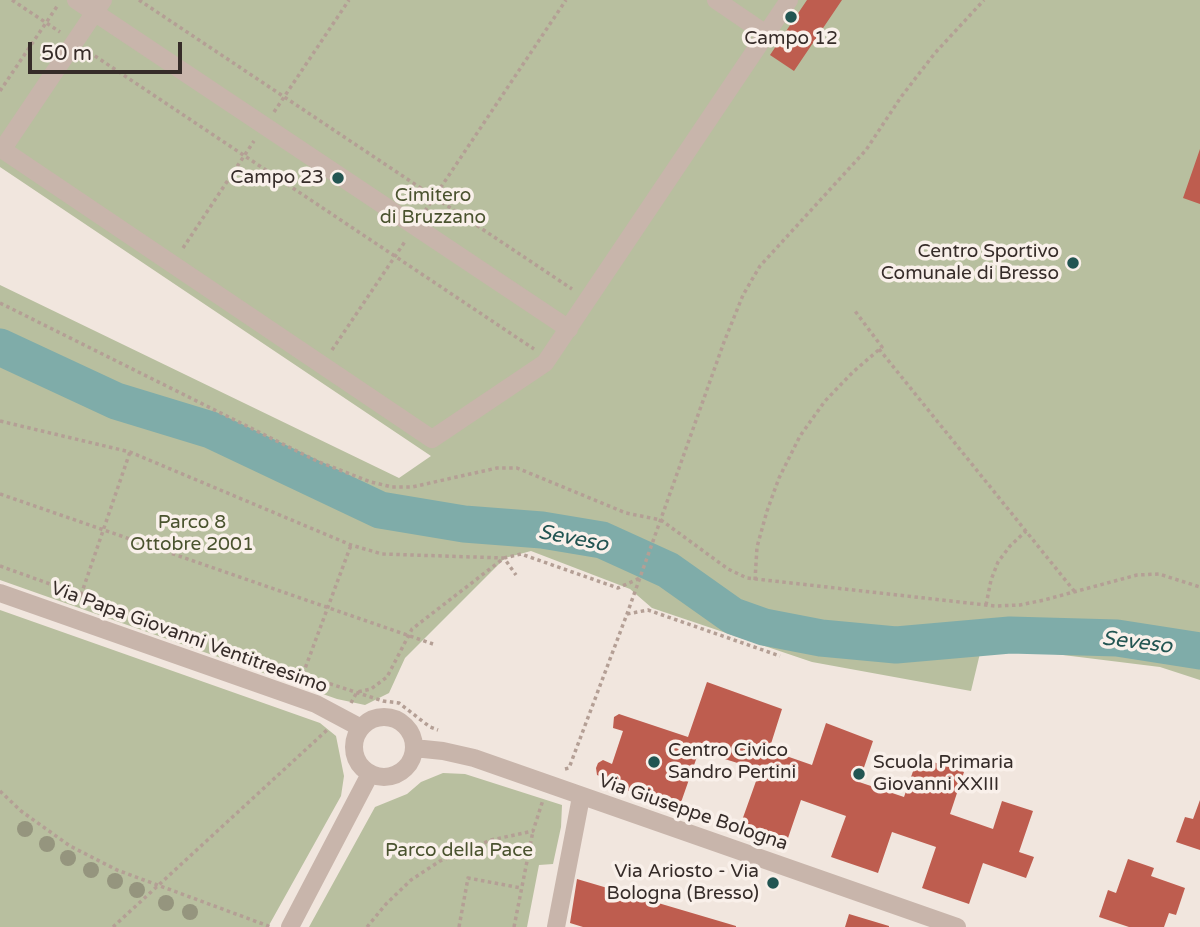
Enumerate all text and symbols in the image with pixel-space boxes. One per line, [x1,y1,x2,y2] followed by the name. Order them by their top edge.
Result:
[783,9,799,25] marker: Campo 12
[32,28,186,72] scale bar
[744,28,838,50] place label: Campo 12
[41,41,92,66] text: 50 m
[230,167,324,189] place label: Campo 23
[330,170,346,186] marker: Campo 23
[380,185,486,229] park label: Cimitero di Bruzzano
[881,241,1059,285] place label: Centro Sportivo Comunale di Bresso
[1065,255,1081,271] marker: Centro Sportivo Comunale di Bresso
[130,512,254,556] park label: Parco 8 Ottobre 2001
[536,520,610,558] water label: Seveso
[48,577,330,699] street label: Via Papa Giovanni Ventitreesimo
[1101,626,1173,660] water label: Seveso
[668,740,796,784] place label: Centro Civico Sandro Pertini
[873,752,1014,796] place label: Scuola Primaria Giovanni XXIII
[646,754,662,770] marker: Centro Civico Sandro Pertini
[851,766,867,782] marker: Scuola Primaria Giovanni XXIII
[595,770,791,856] street label: Via Giuseppe Bologna
[385,840,533,862] park label: Parco della Pace
[607,861,759,905] place label: Via Ariosto - Via Bologna (Bresso)
[765,875,781,891] marker: Via Ariosto - Via Bologna (Bresso)

